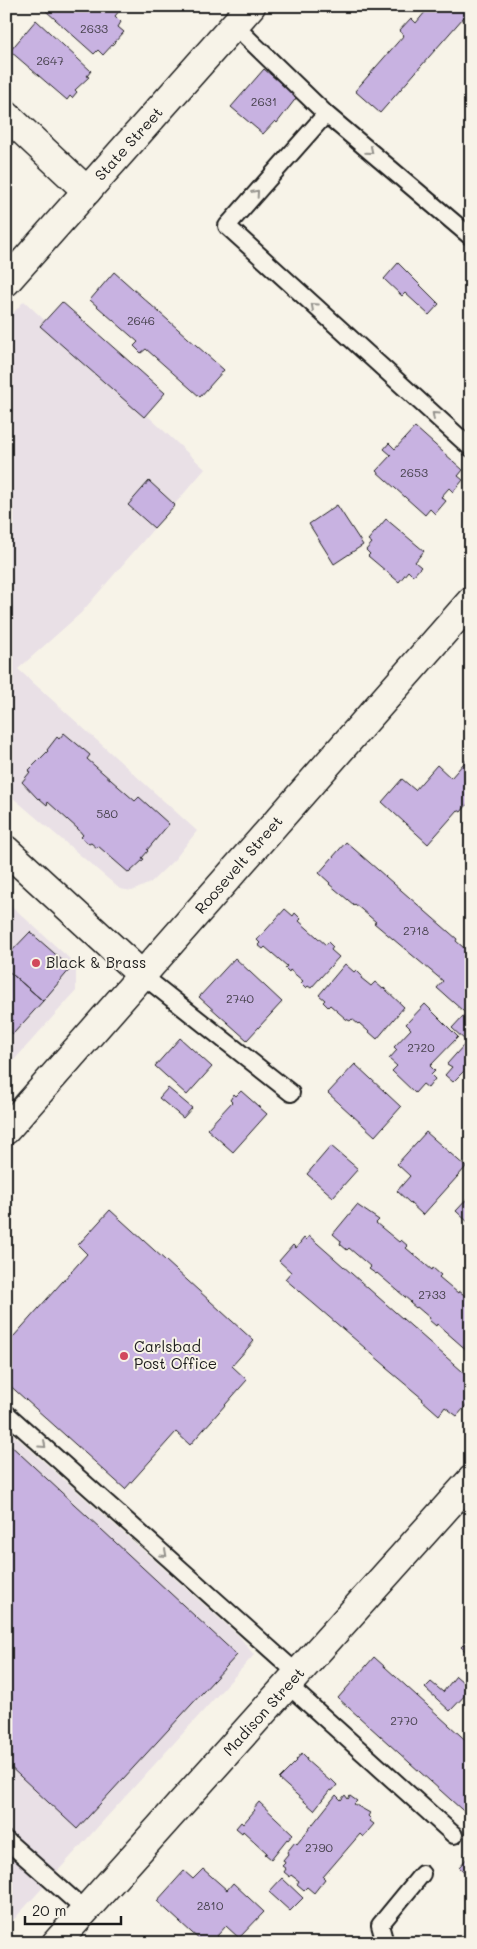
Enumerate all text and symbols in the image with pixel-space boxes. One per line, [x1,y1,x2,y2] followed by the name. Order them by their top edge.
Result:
[80,20,108,36] house number: 2633
[36,52,64,68] house number: 2647
[251,93,277,109] house number: 2631
[90,102,167,185] street label: State Street
[364,145,373,154] one-way arrow
[250,189,259,198] one-way arrow
[311,302,320,311] one-way arrow
[127,312,155,328] house number: 2646
[431,412,440,421] one-way arrow
[400,464,428,480] house number: 2653
[96,805,118,821] house number: 580
[190,811,287,918] street label: Roosevelt Street
[403,922,429,938] house number: 2718
[46,952,146,972] place label: Black & Brass
[30,957,42,969] marker: Black & Brass
[226,990,254,1006] house number: 2740
[407,1039,435,1055] house number: 2720
[418,1286,446,1302] house number: 2733
[134,1336,217,1373] place label: Carlsbad Post Office
[118,1350,130,1362] marker: Carlsbad Post Office
[37,1439,46,1448] one-way arrow
[158,1548,167,1557] one-way arrow
[218,1663,308,1760] street label: Madison Street
[390,1712,418,1728] house number: 2770
[305,1839,334,1855] house number: 2790
[25,1894,121,1926] scale bar
[197,1897,224,1913] house number: 2810
[32,1900,66,1920] text: 20 m

